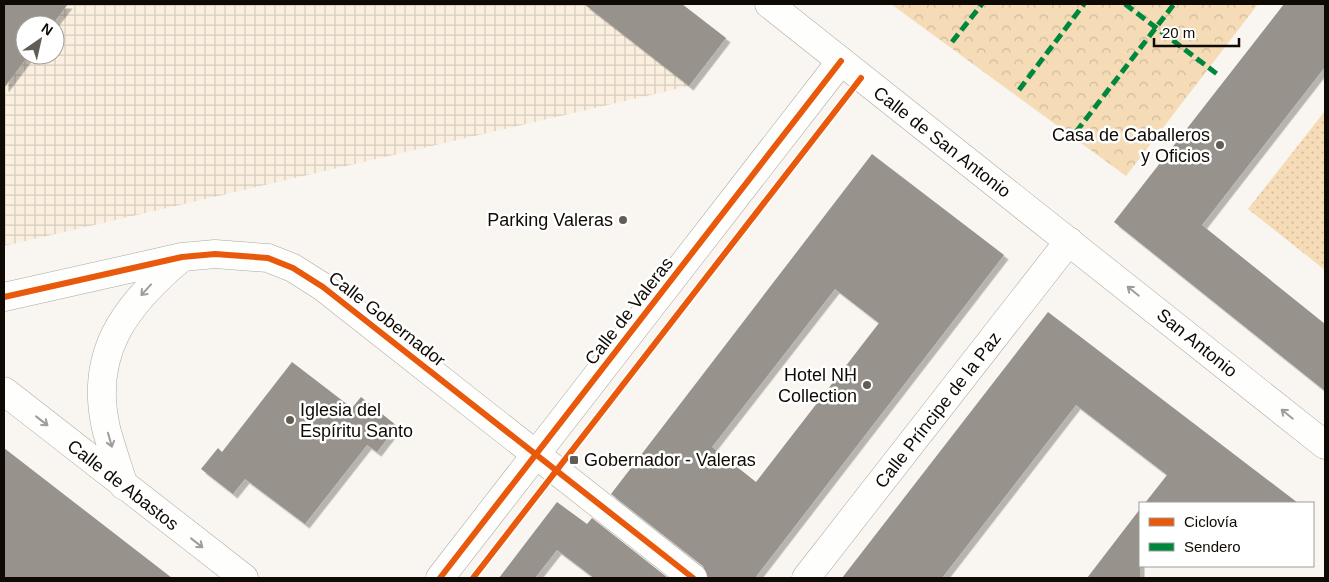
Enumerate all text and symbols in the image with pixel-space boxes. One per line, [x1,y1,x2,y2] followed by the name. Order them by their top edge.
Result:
[15,15,65,65] north arrow
[1154,15,1239,47] scale bar
[39,20,56,39] text: N
[1162,24,1195,41] text: 20 m
[870,82,1014,202] street label: Calle de San Antonio
[1052,125,1210,166] place label: Casa de Caballeros y Oficios
[1214,139,1226,151] marker: Casa de Caballeros y Oficios
[487,210,613,230] place label: Parking Valeras
[617,214,629,226] marker: Parking Valeras
[581,253,677,369] street label: Calle de Valeras
[325,267,449,371] street label: Calle Gobernador
[140,283,151,296] one-way arrow
[1126,286,1139,297] one-way arrow
[1153,305,1241,381] street label: San Antonio
[871,328,1005,492] street label: Calle Príncipe de la Paz
[778,365,857,406] place label: Hotel NH Collection
[861,379,873,391] marker: Hotel NH Collection
[300,400,413,441] place label: Iglesia del Espíritu Santo
[1281,409,1294,420] one-way arrow
[284,414,296,426] marker: Iglesia del Espíritu Santo
[35,416,49,426] one-way arrow
[105,431,115,447] one-way arrow
[64,436,182,534] street label: Calle de Abastos
[584,450,756,470] place label: Gobernador - Valeras
[568,454,580,466] marker: Gobernador - Valeras
[1139,502,1314,567] legend
[1184,513,1238,530] text: Ciclovía
[191,537,204,548] one-way arrow
[1184,538,1241,555] text: Sendero

